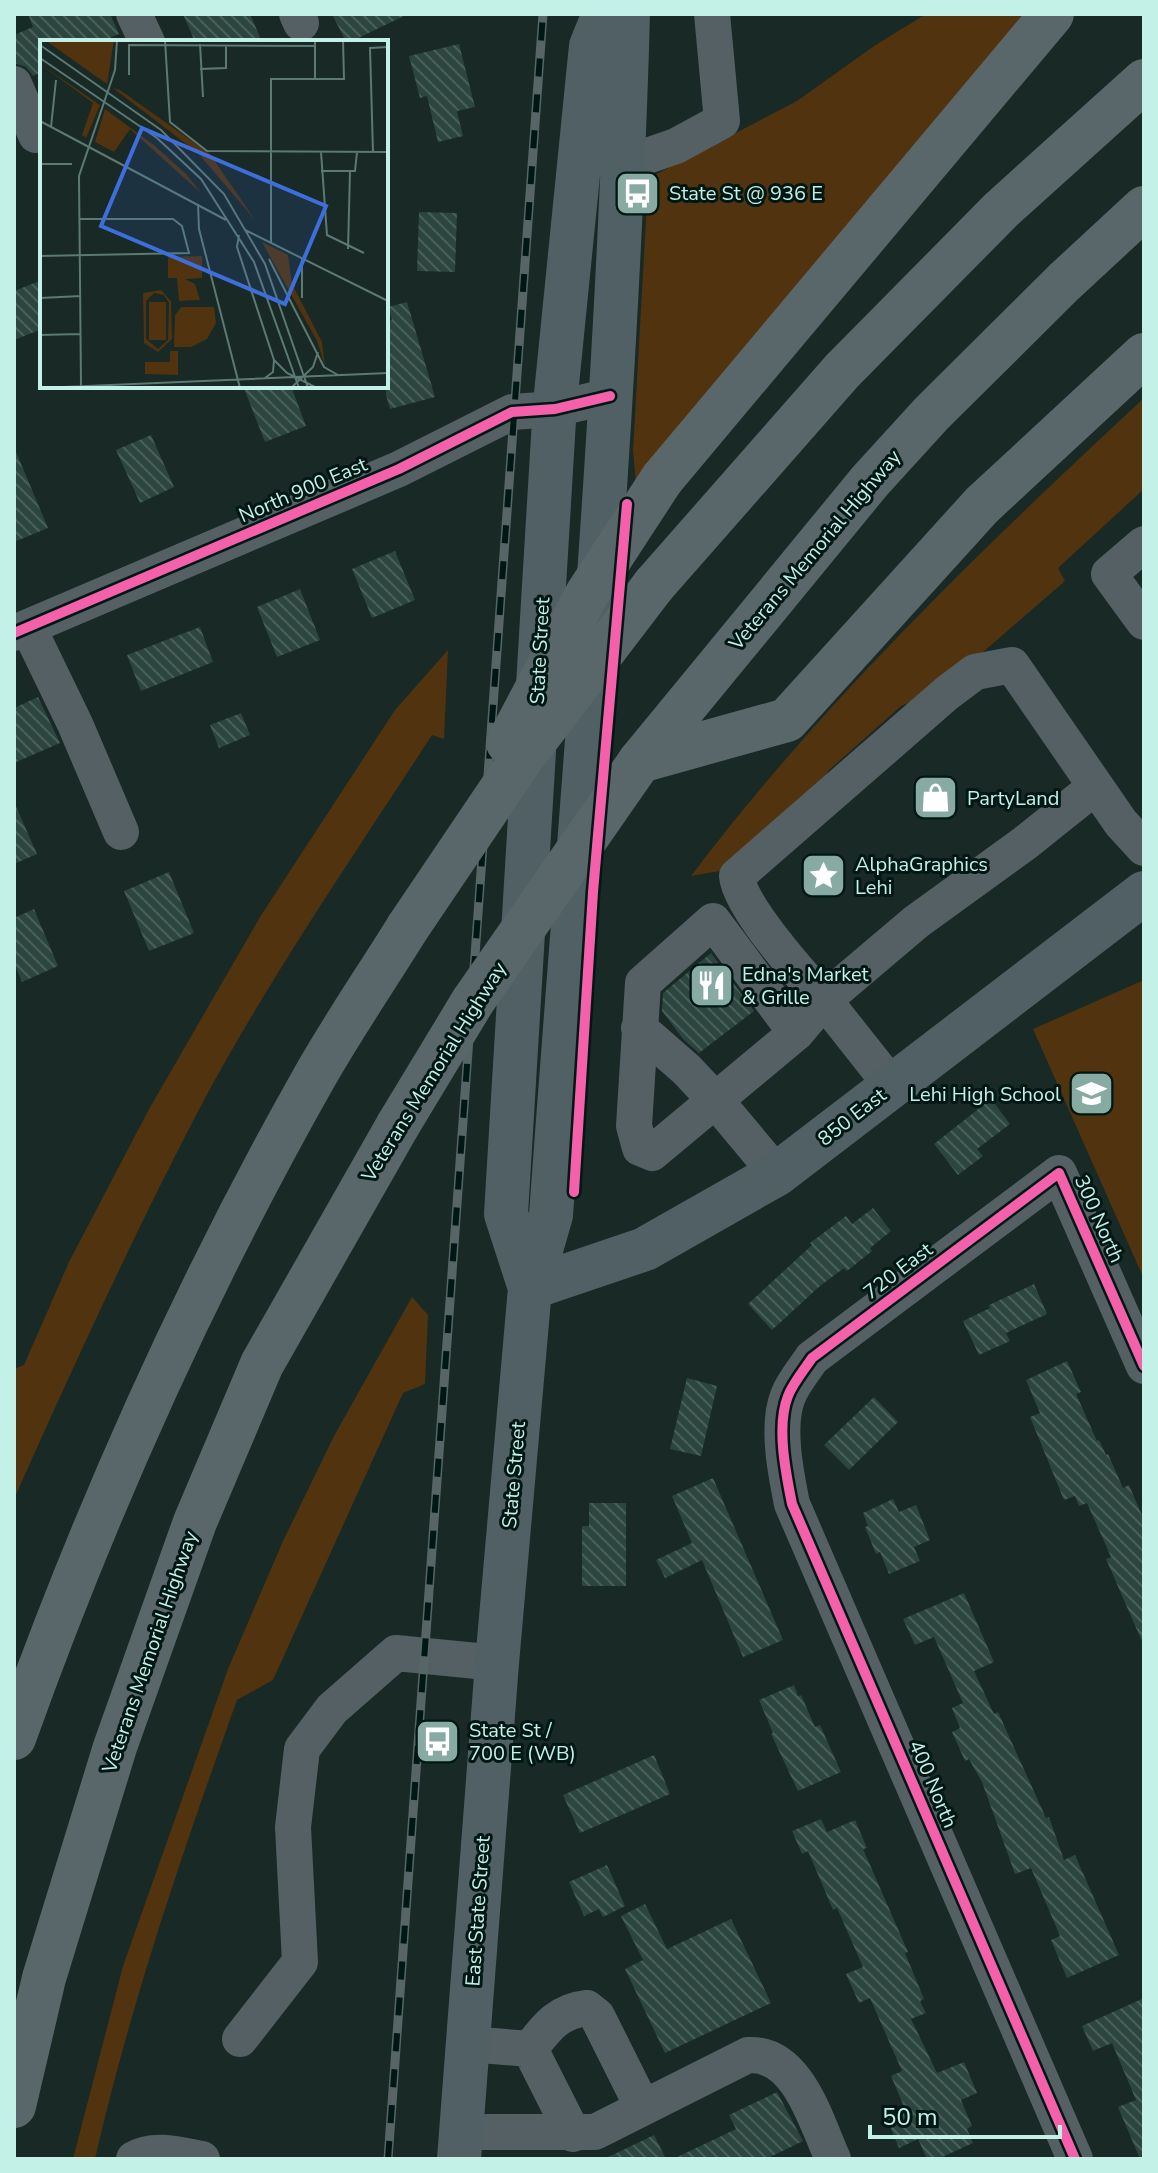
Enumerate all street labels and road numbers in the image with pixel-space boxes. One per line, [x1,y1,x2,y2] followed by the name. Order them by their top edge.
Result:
[722,443,908,657] street label: Veterans Memorial Highway
[235,450,372,529] street label: North 900 East
[524,596,556,705] street label: State Street
[355,956,513,1188] street label: Veterans Memorial Highway
[812,1081,893,1152] street label: 850 East
[1068,1171,1130,1267] street label: 300 North
[858,1236,939,1306] street label: 720 East
[496,1419,532,1530] street label: State Street
[96,1527,204,1778] street label: Veterans Memorial Highway
[902,1736,964,1832] street label: 400 North
[459,1834,497,1987] street label: East State Street

